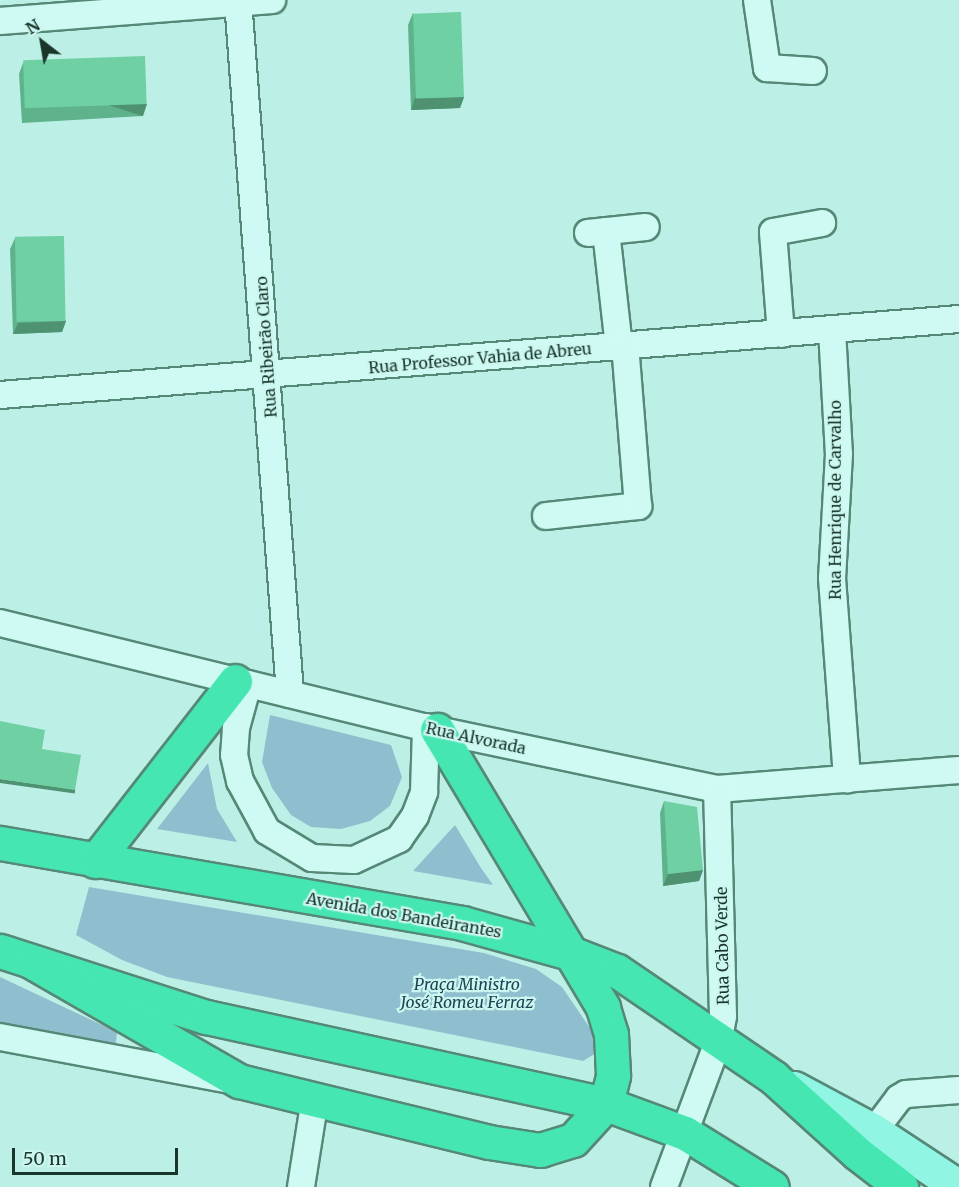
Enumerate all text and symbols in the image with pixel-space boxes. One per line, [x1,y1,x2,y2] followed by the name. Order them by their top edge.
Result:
[12,12,72,72] north arrow
[22,15,43,38] text: N
[251,276,281,418] street label: Rua Ribeirão Claro
[368,339,592,377] street label: Rua Professor Vahia de Abreu
[825,400,845,600] street label: Rua Henrique de Carvalho
[424,718,528,758] street label: Rua Alvorada
[711,887,733,1005] street label: Rua Cabo Verde
[305,888,503,942] street label: Avenida dos Bandeirantes
[401,974,533,1012] park label: Praça Ministro José Romeu Ferraz
[15,1136,182,1174] scale bar
[23,1147,67,1170] text: 50 m

